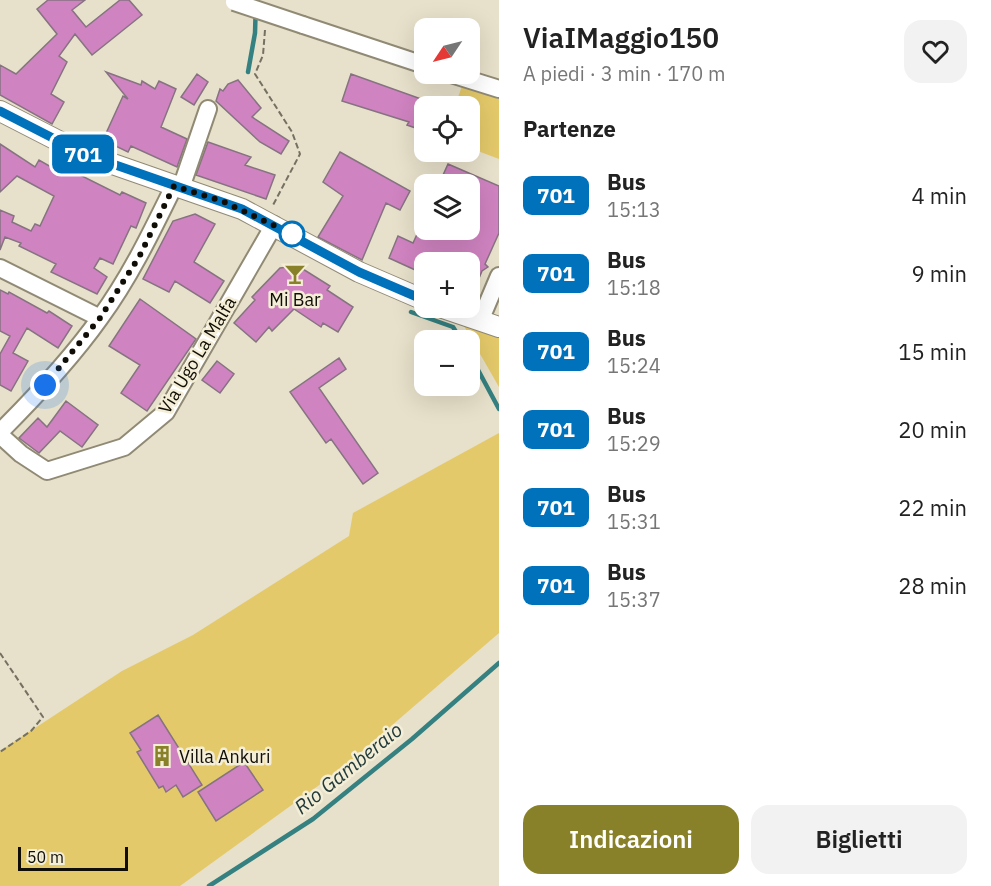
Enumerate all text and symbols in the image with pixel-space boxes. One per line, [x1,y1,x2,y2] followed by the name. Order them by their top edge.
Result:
[414,18,480,84] north arrow
[414,18,480,396] map controls
[523,19,719,56] text: ViaIMaggio150
[904,20,967,83] button: heart
[523,60,725,87] text: A piedi · 3 min · 170 m
[414,96,480,162] button: locate
[523,114,616,143] text: Partenze
[48,134,118,174] line badge: 701
[64,140,102,168] text: 701
[607,167,646,196] text: Bus
[414,174,480,240] button: layers
[537,181,575,209] text: 701
[911,181,967,210] text: 4 min
[607,196,661,223] text: 15:13
[279,221,305,247] unlabelled marker
[607,245,646,274] text: Bus
[414,252,480,318] button: +
[537,259,575,287] text: 701
[911,259,967,288] text: 9 min
[283,262,307,286] bar icon: Mi Bar
[607,274,661,301] text: 15:18
[269,288,321,311] place label: Mi Bar
[153,292,241,418] street label: Via Ugo La Malfa
[607,323,646,352] text: Bus
[414,330,480,396] button: −
[537,337,575,365] text: 701
[898,337,967,366] text: 15 min
[607,352,661,379] text: 15:24
[30,370,60,400] your location
[607,401,646,430] text: Bus
[537,415,575,443] text: 701
[898,415,967,444] text: 20 min
[607,430,661,457] text: 15:29
[607,479,646,508] text: Bus
[537,493,575,521] text: 701
[898,493,967,522] text: 22 min
[607,508,661,535] text: 15:31
[607,557,646,586] text: Bus
[537,571,575,599] text: 701
[898,571,967,600] text: 28 min
[607,586,661,613] text: 15:37
[288,716,408,820] water label: Rio Gamberaio
[150,744,174,768] building icon: Villa Ankuri
[179,745,270,768] place label: Villa Ankuri
[523,805,739,874] button: Indicazioni
[751,805,967,874] button: Biglietti
[18,844,128,872] scale bar
[27,847,64,867] text: 50 m

